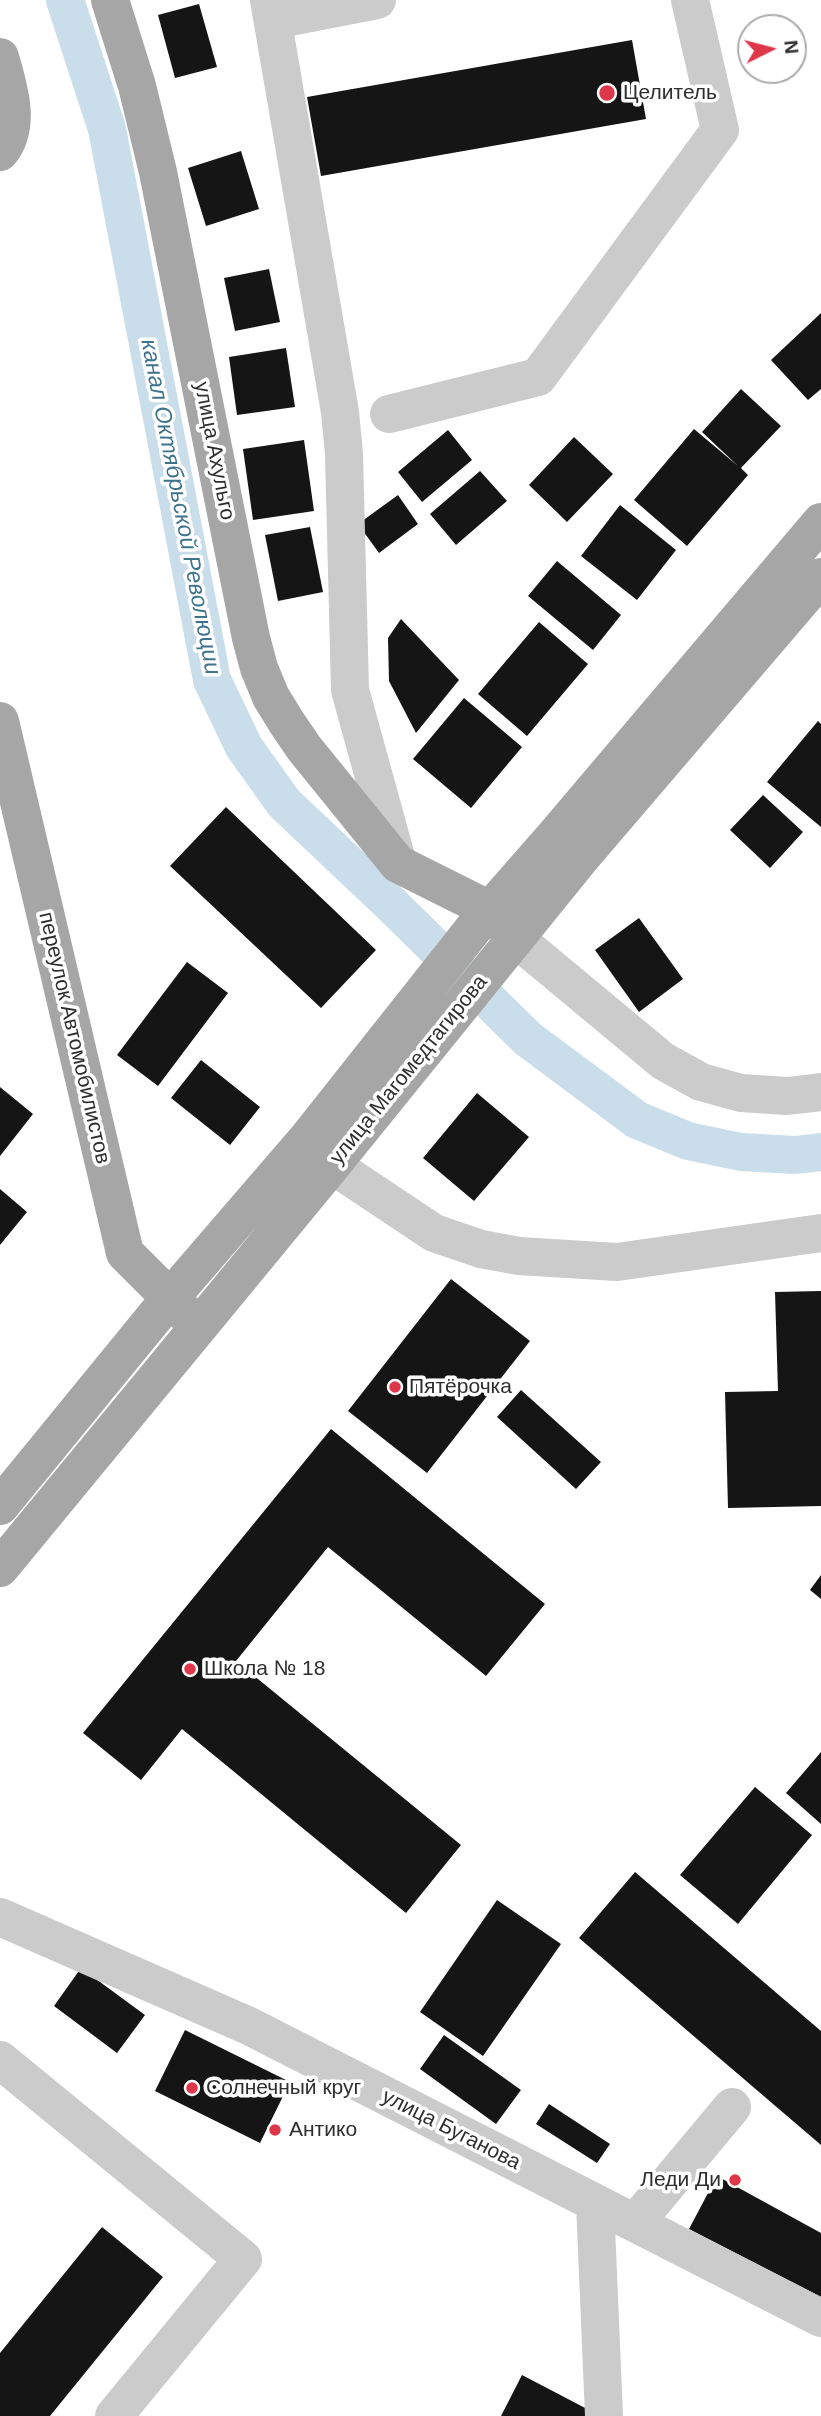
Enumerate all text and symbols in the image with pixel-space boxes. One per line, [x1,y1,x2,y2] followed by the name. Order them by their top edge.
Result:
[737,14,807,84] north arrow
[780,39,803,55] text: N
[623,80,717,106] place label: Целитель
[597,83,617,103] marker: Целитель
[134,337,226,677] water label: канал Октябрьской Революции
[188,380,240,522] street label: улица Ахульго
[33,910,115,1166] street label: переулок Автомобилистов
[325,970,493,1170] street label: улица Магомедтагирова
[409,1374,512,1400] place label: Пятёрочка
[387,1379,403,1395] marker: Пятёрочка
[204,1656,325,1682] place label: Школа № 18
[182,1661,198,1677] marker: Школа № 18
[206,2075,361,2101] place label: Солнечный круг
[184,2080,200,2096] marker: Солнечный круг
[378,2084,524,2176] street label: улица Буганова
[289,2117,357,2143] place label: Антико
[267,2122,283,2138] marker: Антико
[640,2167,721,2193] place label: Леди Ди
[727,2172,743,2188] marker: Леди Ди

